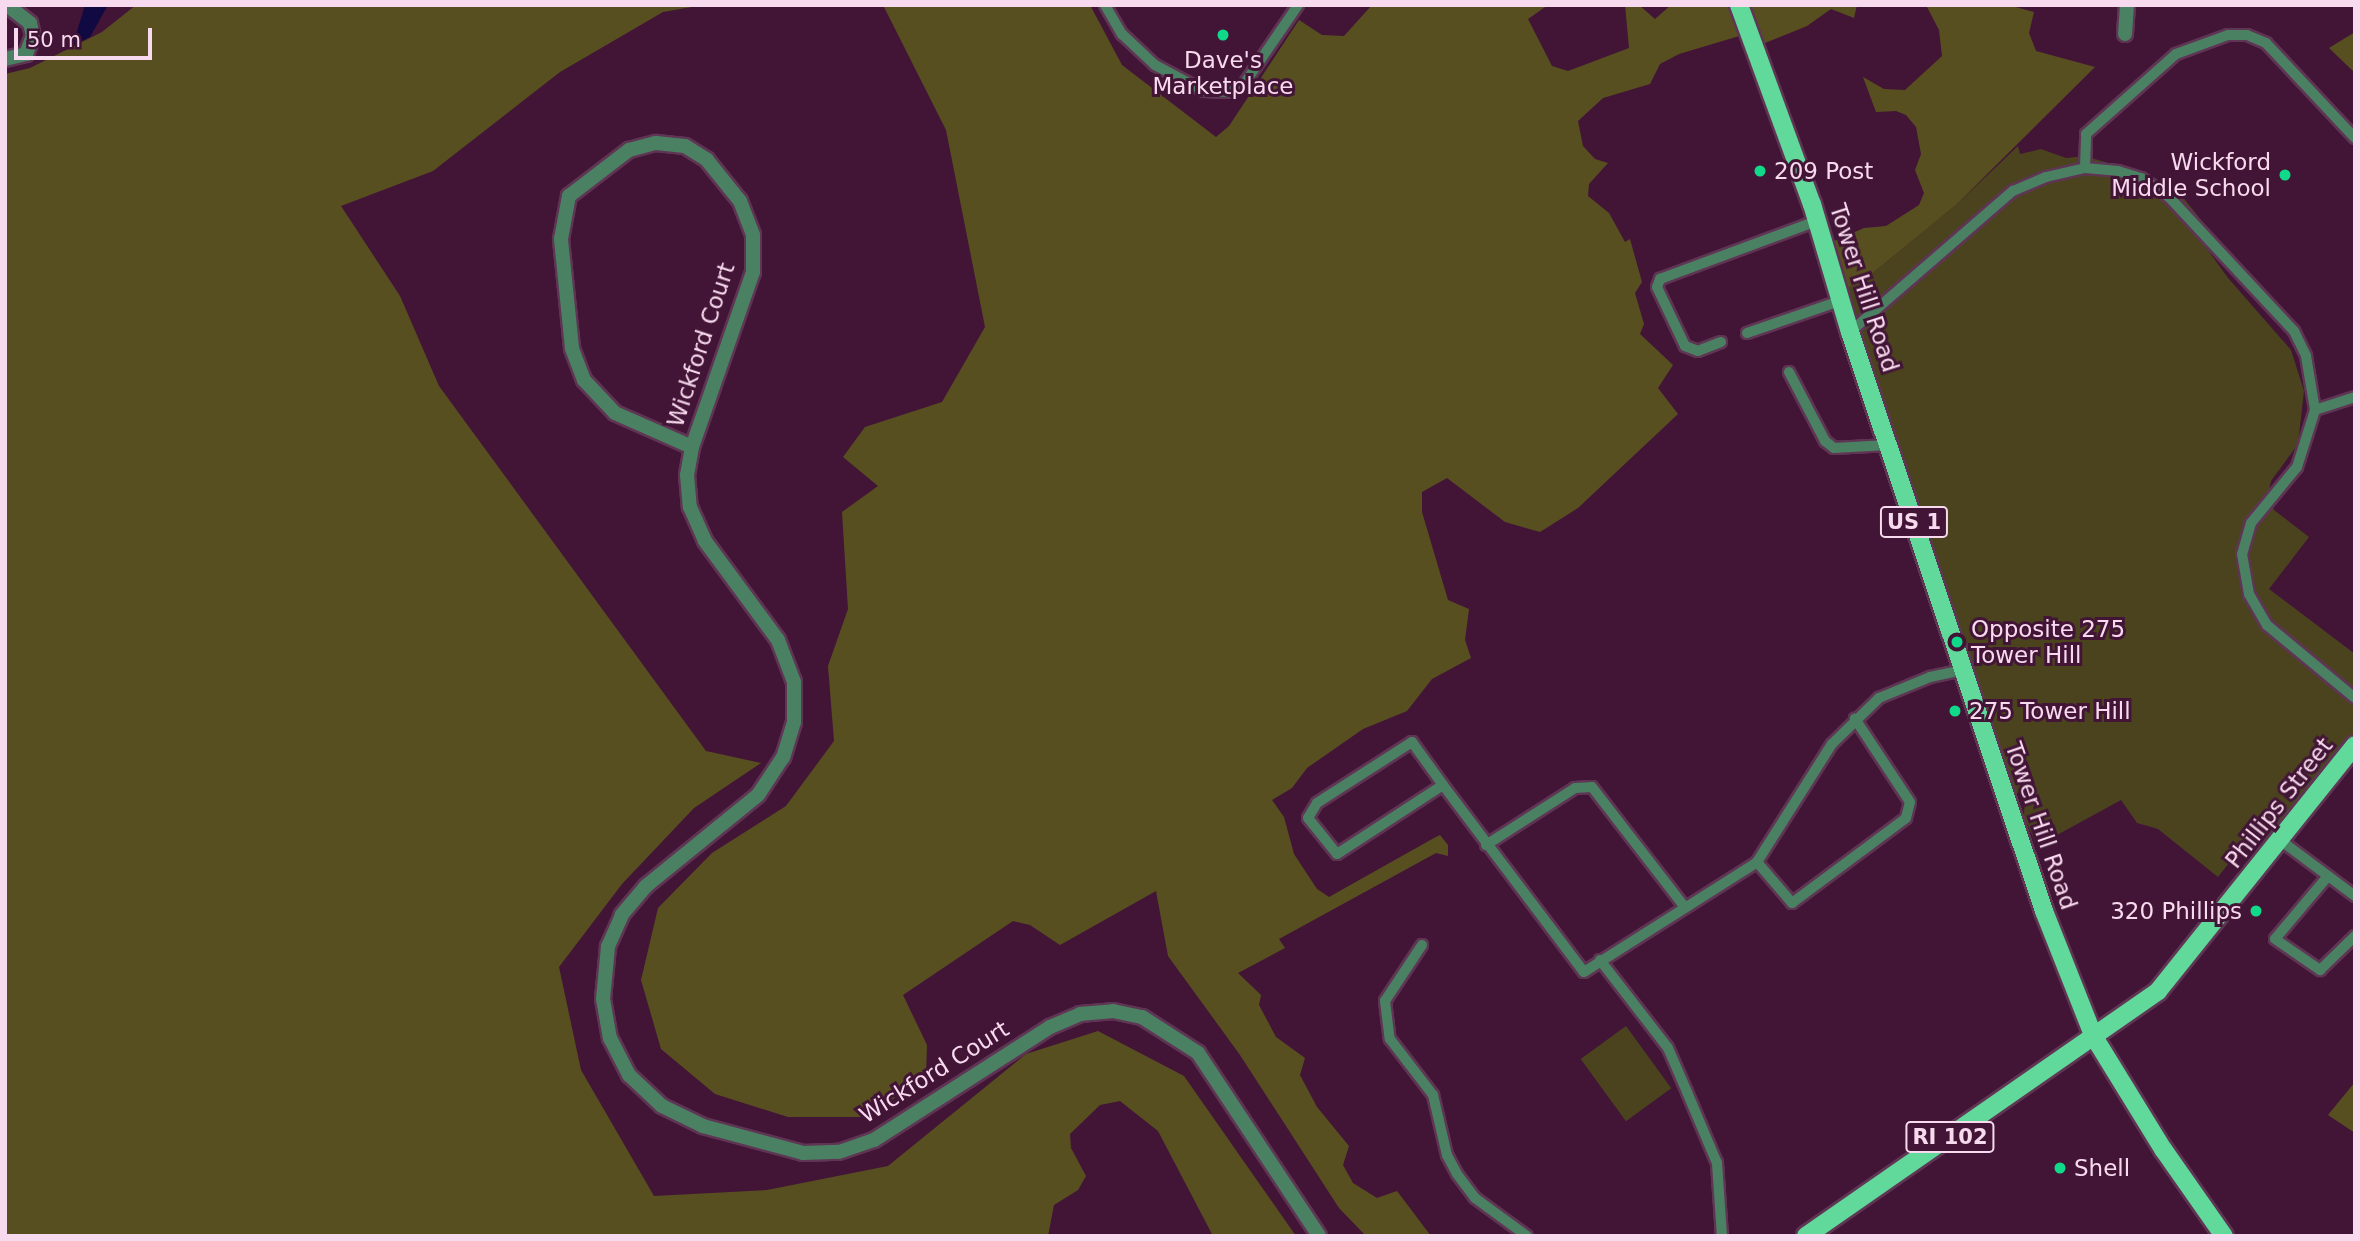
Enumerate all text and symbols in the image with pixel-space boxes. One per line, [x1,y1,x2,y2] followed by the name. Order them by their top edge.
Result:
[18,14,156,58] scale bar
[1215,27,1231,43] marker: Dave's Marketplace
[27,28,81,52] text: 50 m
[1153,46,1293,100] place label: Dave's Marketplace
[2111,148,2271,202] place label: Wickford Middle School
[1774,157,1873,185] place label: 209 Post
[1752,163,1768,179] marker: 209 Post
[2277,167,2293,183] marker: Wickford Middle School
[1824,200,1904,376] street label: Tower Hill Road
[661,259,741,431] street label: Wickford Court
[1879,504,1949,540] road number: US 1
[1971,615,2125,669] place label: Opposite 275 Tower Hill
[1949,634,1965,650] marker: Opposite 275 Tower Hill
[1969,697,2131,725] place label: 275 Tower Hill
[1947,703,1963,719] marker: 275 Tower Hill
[2220,732,2338,874] street label: Phillips Street
[1999,739,2083,913] street label: Tower Hill Road
[2110,897,2242,925] place label: 320 Phillips
[2248,903,2264,919] marker: 320 Phillips
[854,1015,1014,1129] street label: Wickford Court
[1904,1120,1996,1154] road number: RI 102
[2074,1154,2130,1182] place label: Shell
[2052,1160,2068,1176] marker: Shell

